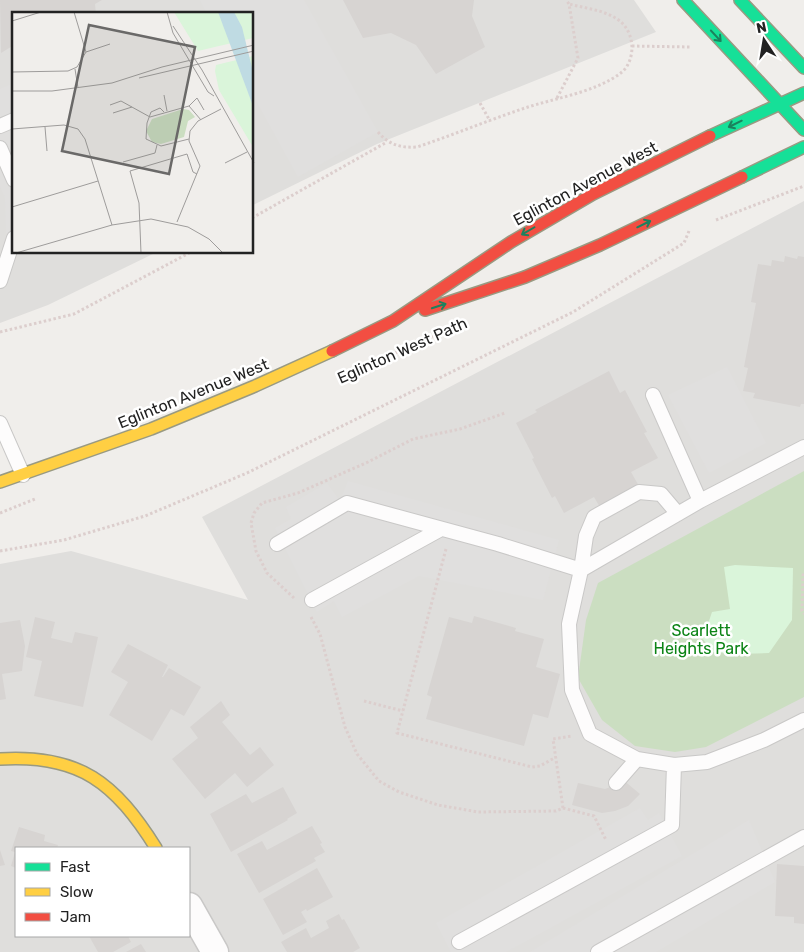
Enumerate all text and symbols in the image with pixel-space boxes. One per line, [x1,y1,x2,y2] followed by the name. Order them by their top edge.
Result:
[12,12,254,254] inset map
[739,15,789,65] north arrow
[755,18,768,37] text: N
[710,29,722,42] one-way arrow
[728,120,743,130] one-way arrow
[510,137,661,230] street label: Eglinton Avenue West
[636,218,651,228] one-way arrow
[522,227,536,237] one-way arrow
[431,300,447,310] one-way arrow
[334,313,470,388] street label: Eglinton West Path
[115,355,271,432] street label: Eglinton Avenue West
[653,621,749,658] park label: Scarlett Heights Park
[15,847,190,937] legend
[60,858,90,876] text: Fast
[60,883,93,901] text: Slow
[60,908,91,926] text: Jam

